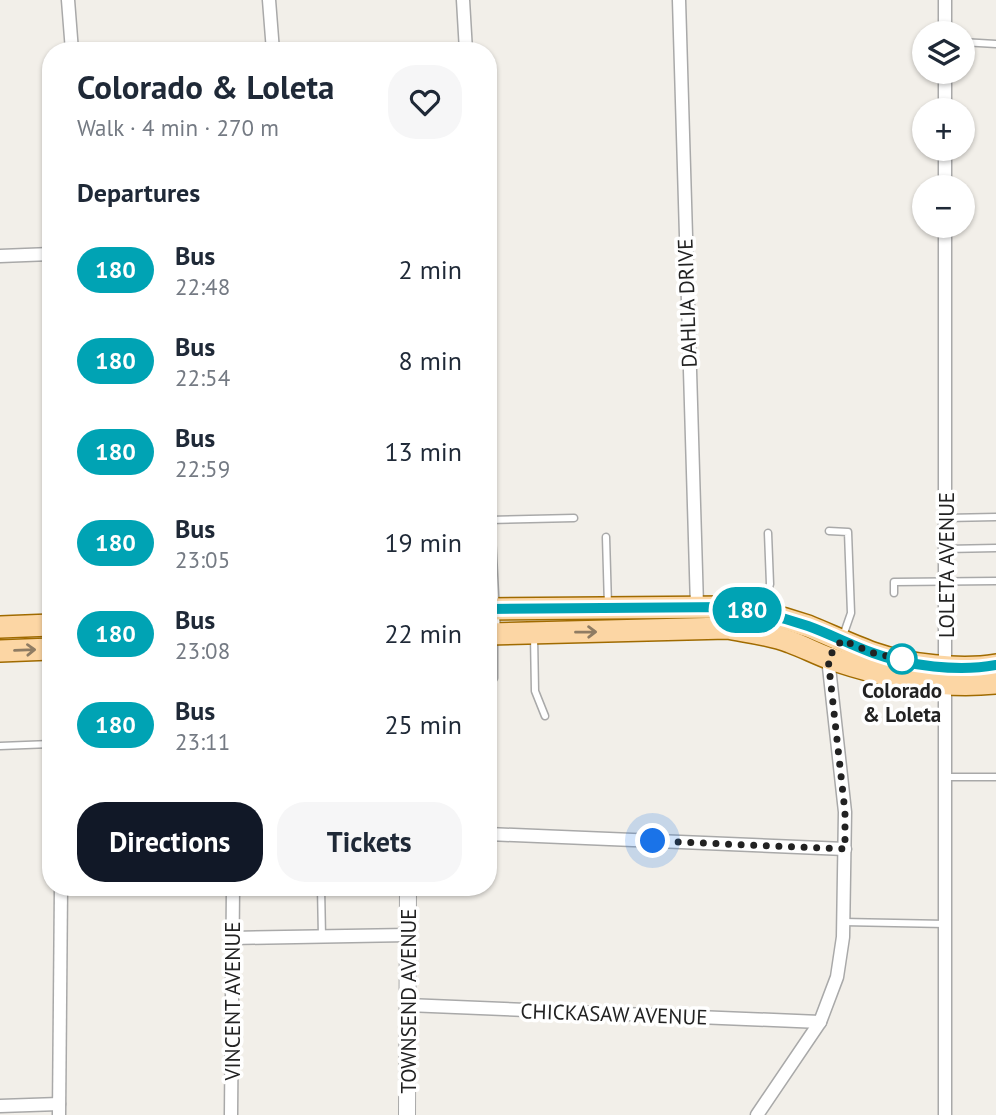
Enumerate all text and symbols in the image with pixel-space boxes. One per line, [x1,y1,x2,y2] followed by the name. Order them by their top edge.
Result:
[912,21,975,238] map controls
[912,21,975,84] button: layers
[77,65,334,108] text: Colorado & Loleta
[388,65,462,139] button: heart
[912,98,975,161] button: +
[77,113,279,142] text: Walk · 4 min · 270 m
[912,175,975,238] button: −
[77,176,200,209] text: Departures
[671,238,703,368] street label: DAHLIA DRIVE
[175,239,215,272] text: Bus
[399,253,462,286] text: 2 min
[95,254,136,285] text: 180
[175,272,230,301] text: 22:48
[175,330,215,363] text: Bus
[399,344,462,377] text: 8 min
[95,345,136,376] text: 180
[175,363,230,392] text: 22:54
[175,421,215,454] text: Bus
[384,435,462,468] text: 13 min
[95,436,136,467] text: 180
[175,454,230,483] text: 22:59
[933,492,960,638] street label: LOLETA AVENUE
[175,512,215,545] text: Bus
[384,526,462,559] text: 19 min
[95,527,136,558] text: 180
[175,545,230,574] text: 23:05
[707,587,787,633] line badge: 180
[727,594,767,625] text: 180
[175,603,215,636] text: Bus
[384,617,462,650] text: 22 min
[95,618,136,649] text: 180
[575,625,598,639] one-way arrow
[175,636,230,665] text: 23:08
[14,643,37,656] one-way arrow
[887,644,917,674] marker: Colorado & Loleta
[862,677,942,728] place label: Colorado & Loleta
[175,694,215,727] text: Bus
[384,708,462,741] text: 25 min
[95,709,136,740] text: 180
[175,727,230,756] text: 23:11
[77,802,263,882] button: Directions
[277,802,462,882] button: Tickets
[635,823,670,858] your location
[395,909,422,1093] street label: TOWNSEND AVENUE
[219,922,246,1081] street label: VINCENT AVENUE
[520,997,708,1031] street label: CHICKASAW AVENUE

